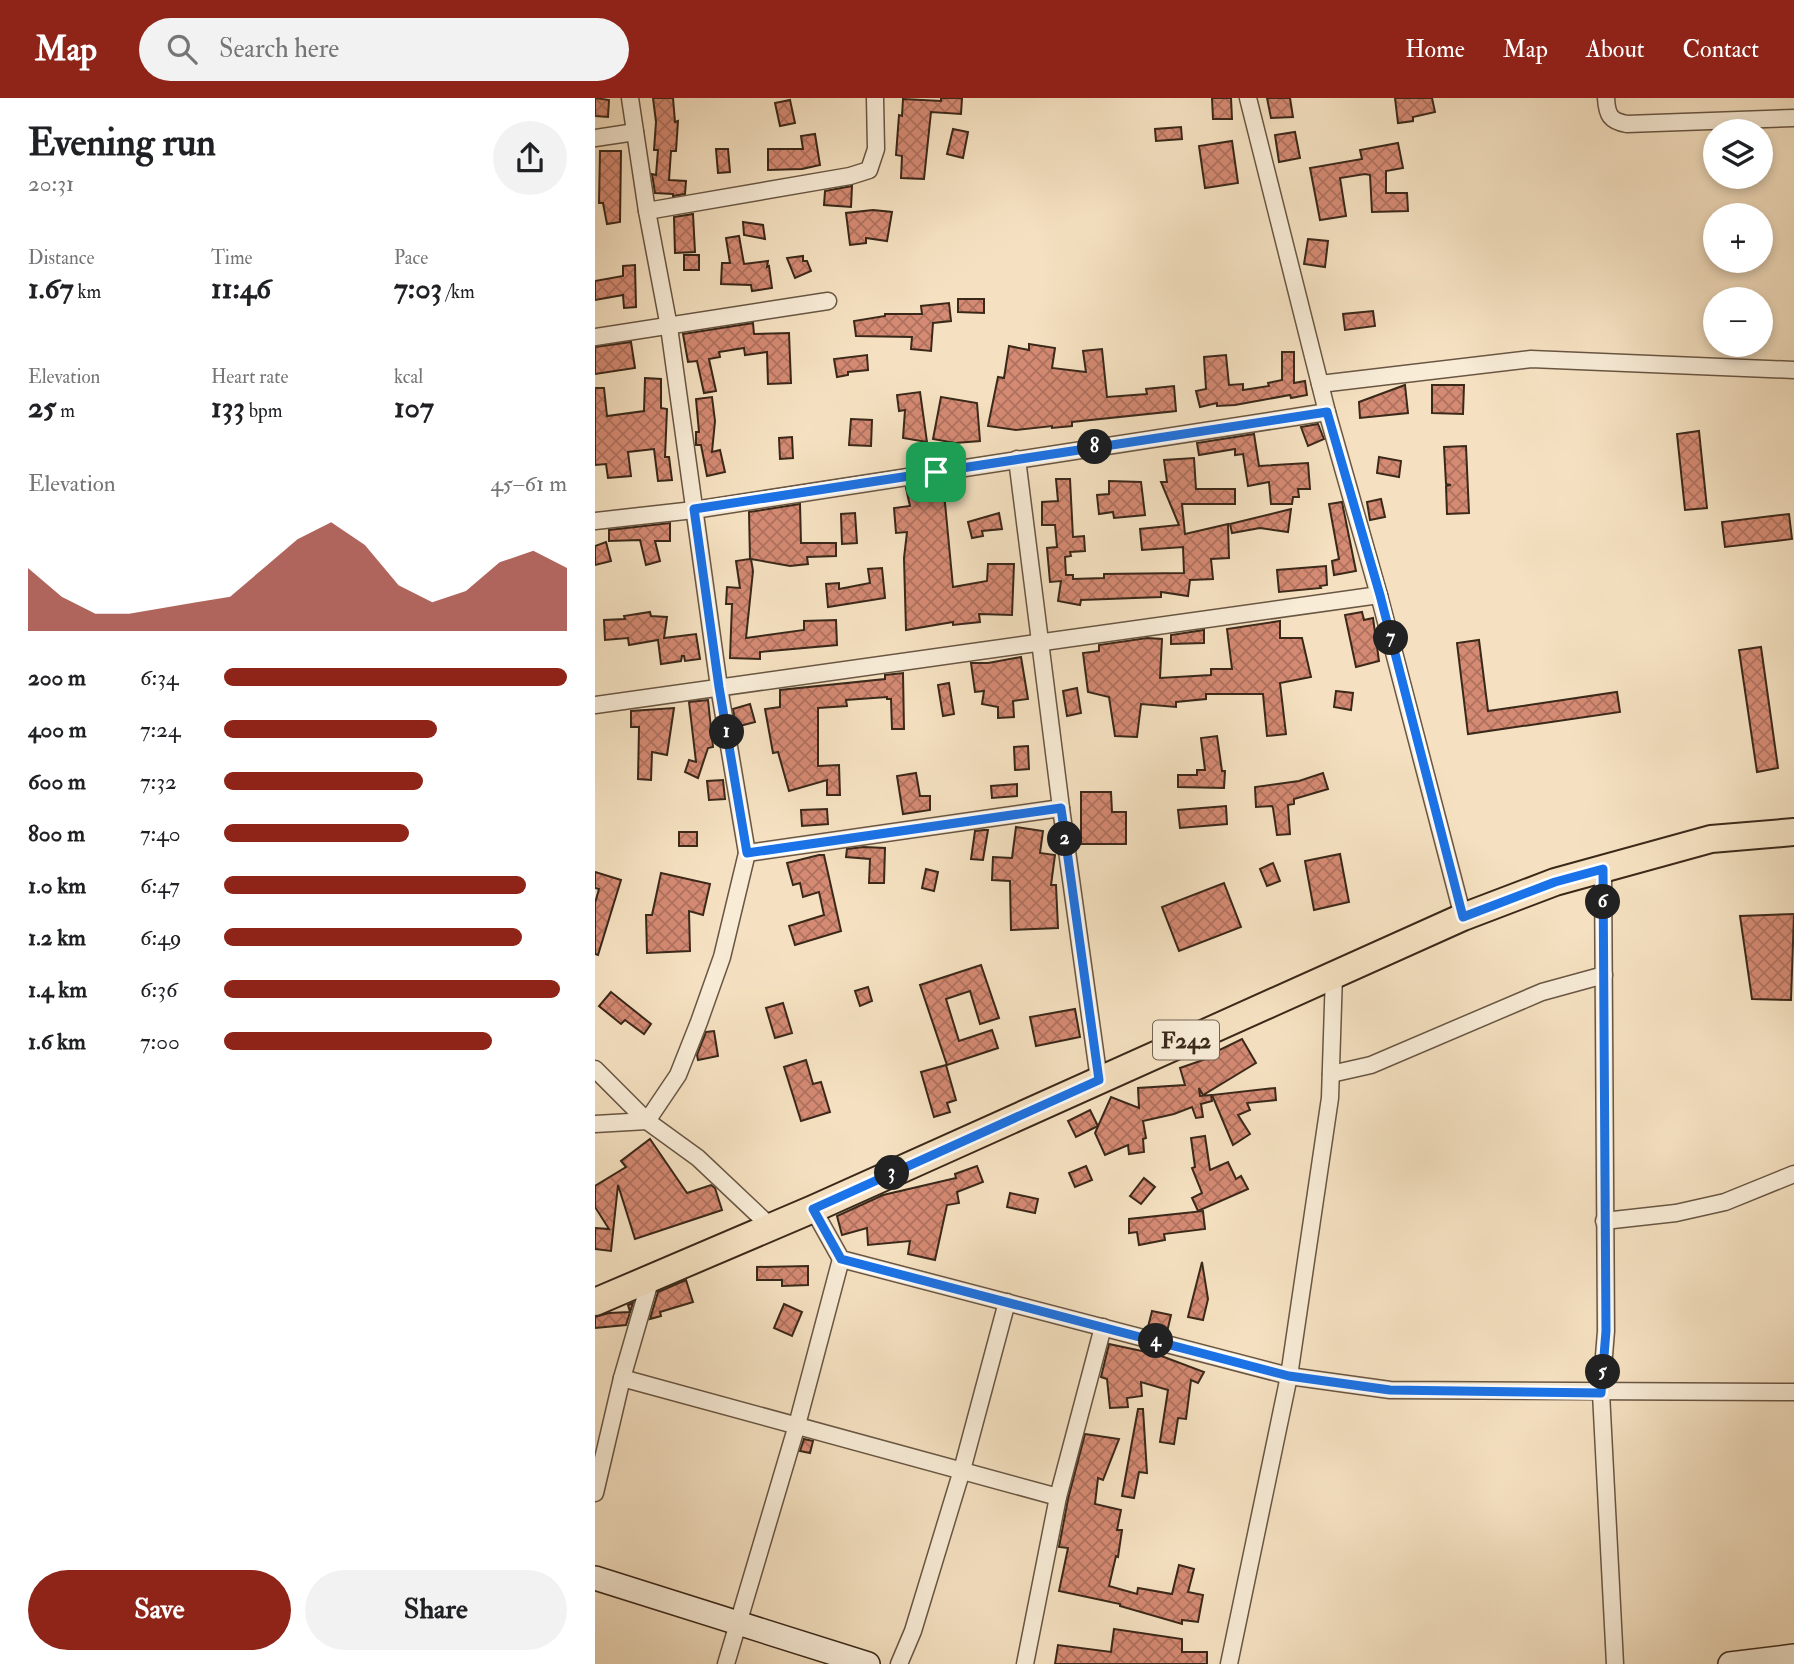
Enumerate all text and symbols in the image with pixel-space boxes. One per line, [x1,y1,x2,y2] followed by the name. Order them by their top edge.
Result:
[139,18,629,81] search box
[35,29,97,70] text: Map
[163,30,201,68] icon: search
[219,33,339,65] text: Search here
[1405,34,1465,65] text: Home
[1503,34,1548,65] text: Map
[1586,34,1645,65] text: About
[1683,34,1759,65] text: Contact
[28,119,216,167] text: Evening run
[1703,119,1773,357] map controls
[1703,119,1773,189] button: layers
[493,121,567,195] button: share
[28,169,74,198] text: 20:31
[1703,203,1773,273] button: +
[28,246,94,270] text: Distance
[211,246,253,270] text: Time
[394,246,428,270] text: Pace
[28,270,73,307] text: 1.67
[211,270,271,307] text: 11:46
[394,270,442,307] text: 7:03
[73,280,101,304] text: km
[442,280,475,304] text: /km
[1703,287,1773,357] button: −
[28,365,100,389] text: Elevation
[211,365,288,389] text: Heart rate
[394,365,423,389] text: kcal
[28,389,56,426] text: 25
[211,389,245,426] text: 133
[394,389,434,426] text: 107
[56,399,75,423] text: m
[245,399,282,423] text: bpm
[1077,430,1113,464] pin: 8
[1090,434,1099,458] text: 8
[906,442,966,502] pin
[917,453,955,491] icon: arrive
[28,469,116,498] text: Elevation
[490,469,567,498] text: 45–61 m
[1373,620,1409,656] pin: 7
[1386,625,1395,649] text: 7
[28,663,86,692] text: 200 m
[140,663,178,692] text: 6:34
[709,714,745,750] pin: 1
[28,715,87,744] text: 400 m
[140,715,180,744] text: 7:24
[723,719,730,743] text: 1
[28,767,86,796] text: 600 m
[140,767,177,796] text: 7:32
[28,819,85,848] text: 800 m
[140,819,180,848] text: 7:40
[1047,822,1083,856] pin: 2
[1060,826,1069,850] text: 2
[28,871,86,900] text: 1.0 km
[140,871,180,900] text: 6:47
[1585,884,1621,920] pin: 6
[1598,889,1607,913] text: 6
[28,923,86,952] text: 1.2 km
[140,923,181,952] text: 6:49
[28,975,87,1004] text: 1.4 km
[140,975,178,1004] text: 6:36
[1153,1021,1219,1060] road number: F242
[28,1027,86,1056] text: 1.6 km
[140,1027,180,1056] text: 7:00
[875,1156,909,1190] pin: 3
[888,1160,895,1184] text: 3
[1139,1324,1173,1358] pin: 4
[1150,1328,1161,1352] text: 4
[1585,1354,1621,1390] pin: 5
[1598,1359,1607,1383] text: 5
[28,1570,291,1650] button: Save
[305,1570,567,1650] button: Share

